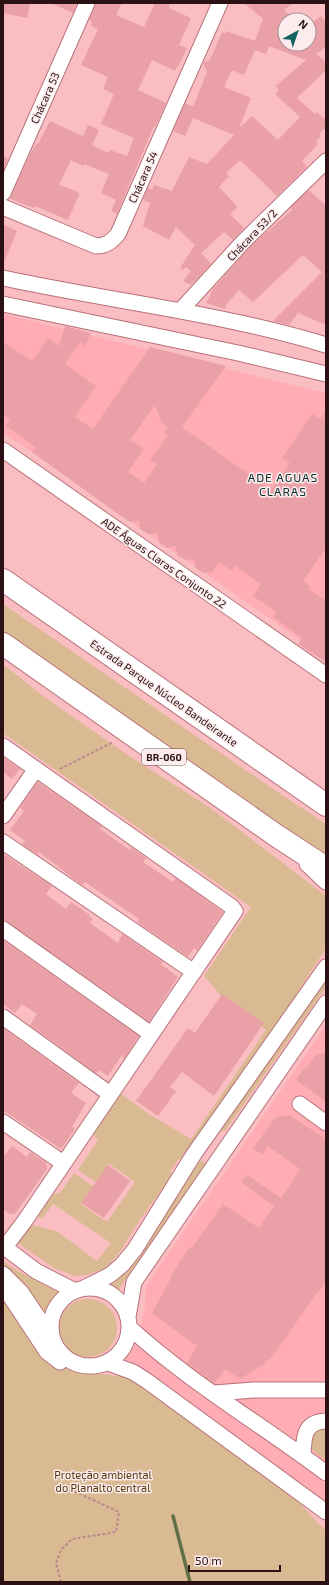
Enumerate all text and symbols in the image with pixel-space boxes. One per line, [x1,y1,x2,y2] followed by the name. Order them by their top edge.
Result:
[277,12,317,52] north arrow
[297,16,311,32] text: N
[27,70,62,126] street label: Chácara 53
[125,149,160,205] street label: Chácara 54
[224,206,280,263] street label: Chácara 53/2
[248,470,318,498] district label: ADE AGUAS CLARAS
[99,514,229,612] street label: ADE Águas Claras Conjunto 22
[88,636,241,749] street label: Estrada Parque Núcleo Bandeirante
[142,749,186,765] road number: BR-060
[54,1468,153,1494] park label: Proteção ambiental do Planalto central
[189,1547,280,1573] scale bar
[195,1553,222,1567] text: 50 m

